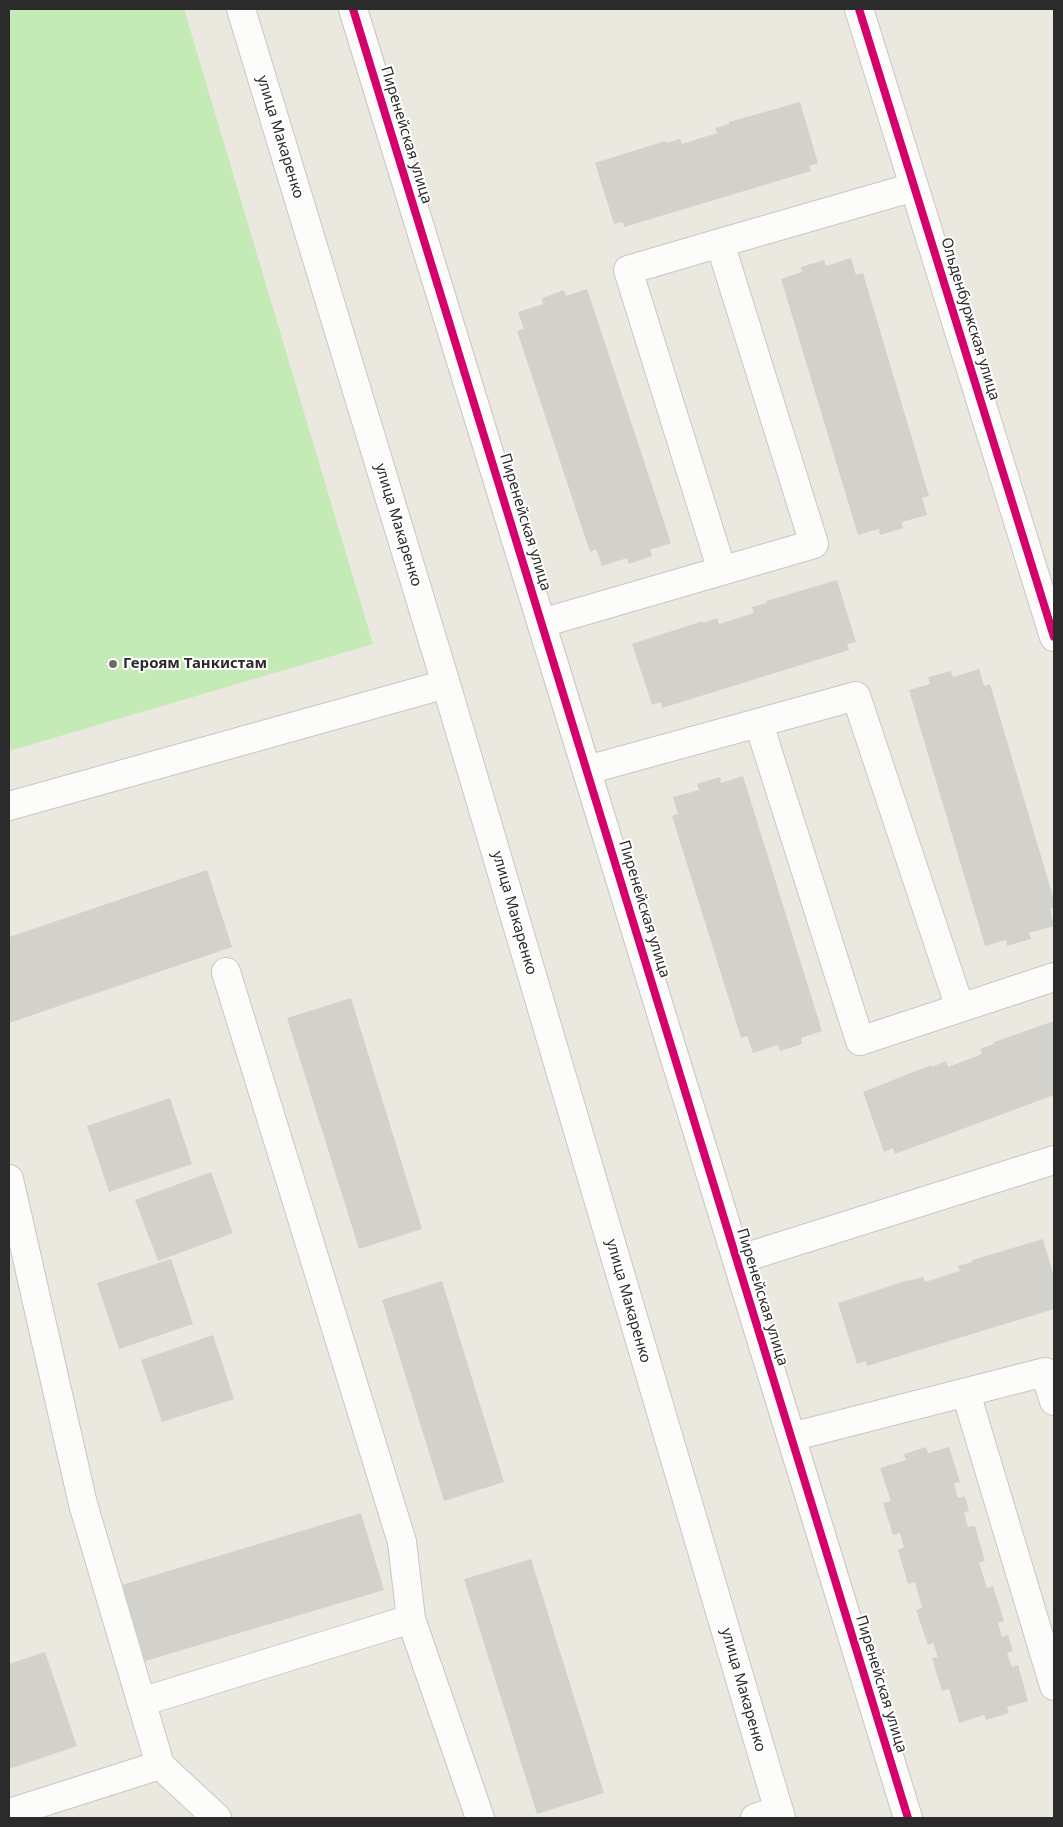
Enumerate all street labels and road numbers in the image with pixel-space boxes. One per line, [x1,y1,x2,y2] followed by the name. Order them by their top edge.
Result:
[376,64,436,206] street label: Пиренейская улица
[253,73,307,201] street label: улица Макаренко
[937,235,1003,403] street label: Ольденбуржская улица
[495,451,555,593] street label: Пиренейская улица
[371,461,425,589] street label: улица Макаренко
[614,838,674,980] street label: Пиренейская улица
[488,849,540,977] street label: улица Макаренко
[732,1226,792,1368] street label: Пиренейская улица
[602,1237,654,1365] street label: улица Макаренко
[851,1613,911,1755] street label: Пиренейская улица
[717,1626,769,1754] street label: улица Макаренко

